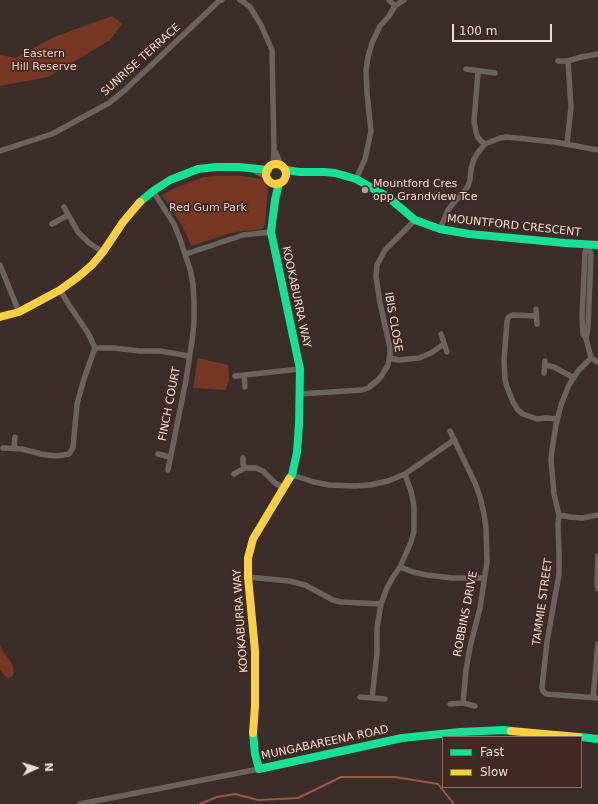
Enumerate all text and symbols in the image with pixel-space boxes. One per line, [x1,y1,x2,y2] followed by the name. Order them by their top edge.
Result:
[454,16,554,42] scale bar
[99,21,183,99] street label: SUNRISE TERRACE
[459,24,497,38] text: 100 m
[11,47,77,73] park label: Eastern Hill Reserve
[373,177,477,203] place label: Mountford Cres opp Grandview Tce
[360,185,370,195] marker: Mountford Cres opp Grandview Tce
[169,201,247,215] park label: Red Gum Park
[446,212,582,240] street label: MOUNTFORD CRESCENT
[279,245,313,349] street label: KOOKABURRA WAY
[381,291,405,353] street label: IBIS CLOSE
[156,366,184,442] street label: FINCH COURT
[530,557,556,647] street label: TAMMIE STREET
[231,569,251,673] street label: KOOKABURRA WAY
[451,570,481,658] street label: ROBBINS DRIVE
[260,723,390,763] street label: MUNGABAREENA ROAD
[442,736,582,788] legend
[480,745,504,759] text: Fast
[16,748,56,788] north arrow
[42,762,55,772] text: N
[480,765,508,779] text: Slow

